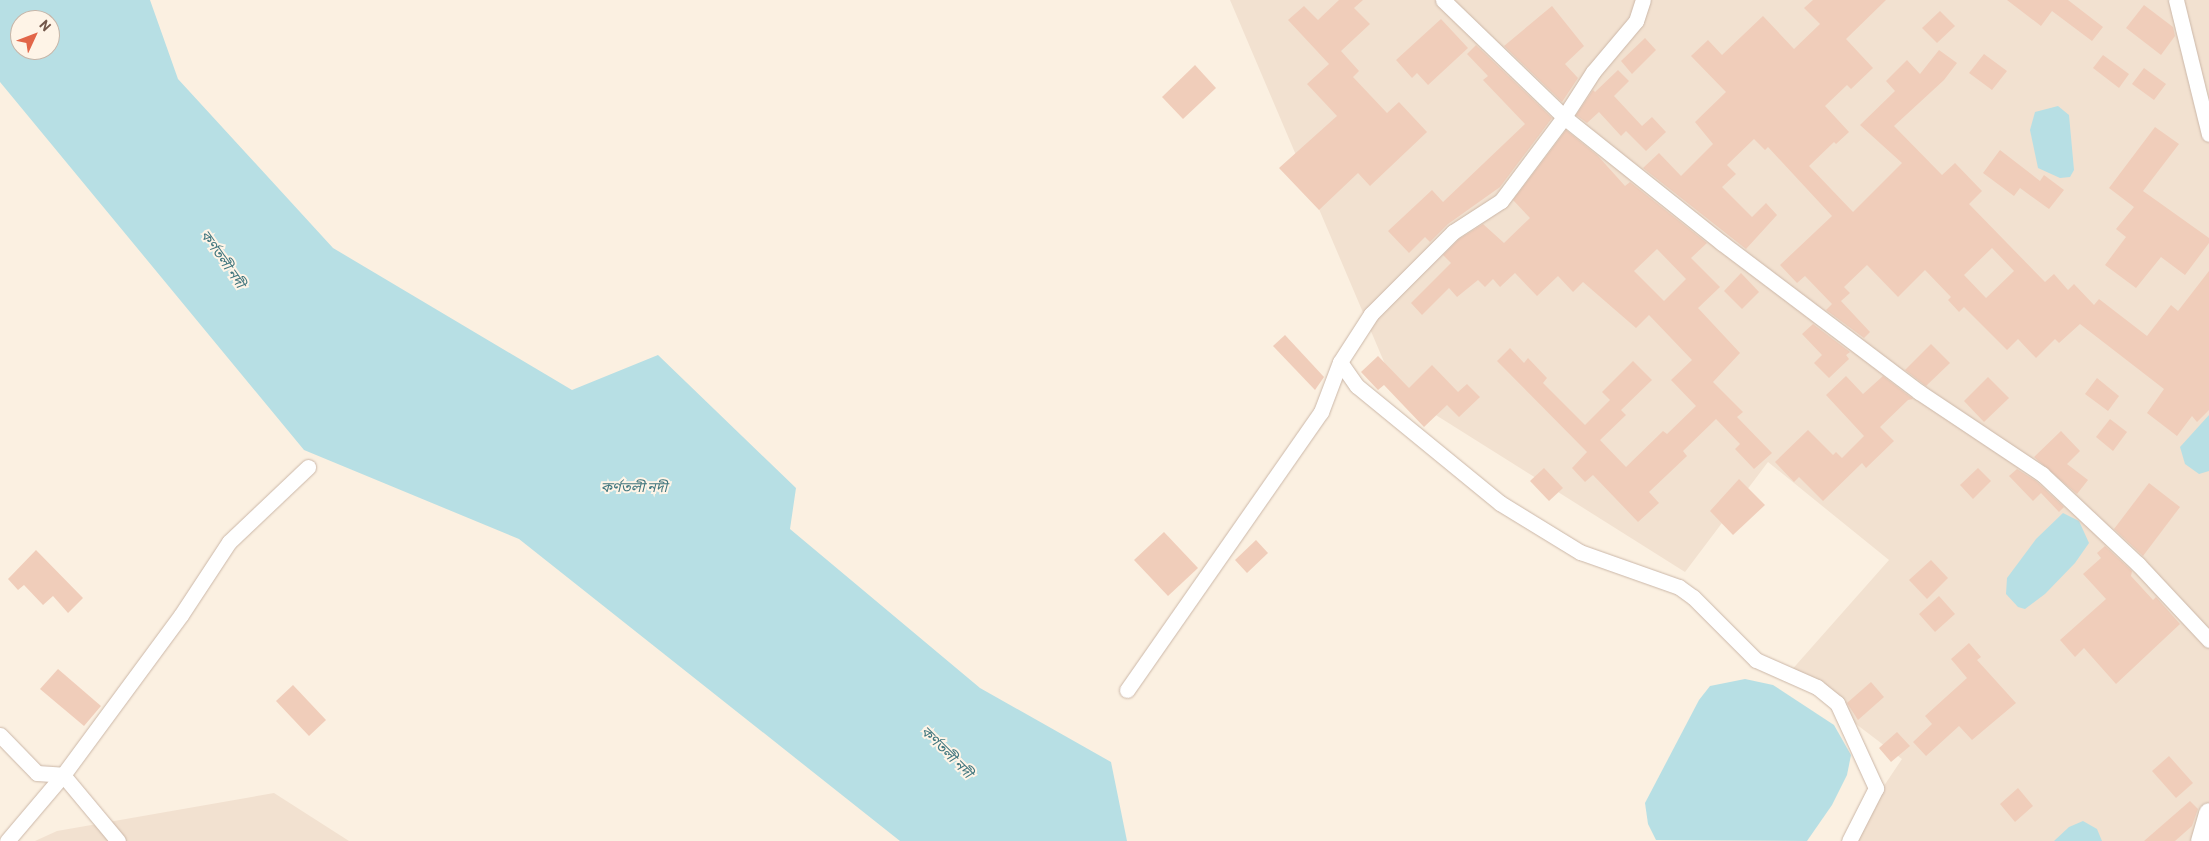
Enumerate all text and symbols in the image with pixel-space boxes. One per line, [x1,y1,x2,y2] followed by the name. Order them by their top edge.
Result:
[10,10,60,60] north arrow
[36,16,55,34] text: N
[197,227,249,291] water label: কর্ণতলী নদী
[601,479,667,495] water label: কর্ণতলী নদী
[918,723,976,781] water label: কর্ণতলী নদী

